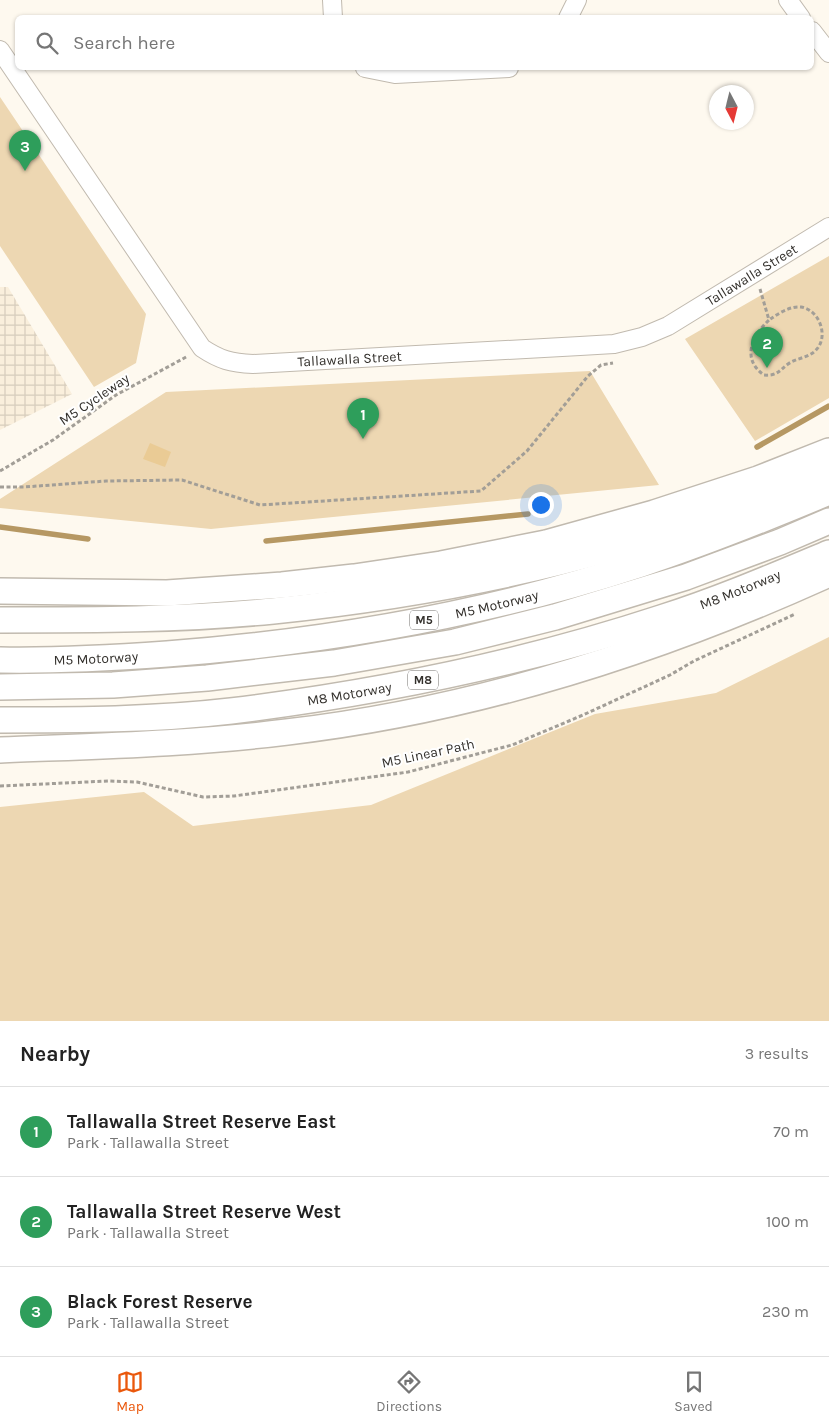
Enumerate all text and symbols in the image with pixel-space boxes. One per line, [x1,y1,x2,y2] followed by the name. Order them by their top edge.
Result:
[15,15,814,70] search box
[33,29,61,57] icon: search
[73,32,175,54] text: Search here
[709,85,754,130] north arrow
[9,130,41,171] pin: 3
[703,241,801,310] street label: Tallawalla Street
[751,327,783,368] pin: 2
[297,348,402,371] street label: Tallawalla Street
[56,369,133,429] street label: M5 Cycleway
[347,398,379,439] pin: 1
[528,492,554,518] your location
[697,566,784,613] street label: M8 Motorway
[454,586,541,622] street label: M5 Motorway
[410,610,438,630] road number: M5
[53,648,139,669] street label: M5 Motorway
[408,670,438,690] road number: M8
[306,678,394,709] street label: M8 Motorway
[380,735,476,772] street label: M5 Linear Path
[20,1042,90,1066] text: Nearby
[745,1044,809,1063] text: 3 results
[67,1111,336,1133] text: Tallawalla Street Reserve East
[33,1122,39,1141] text: 1
[773,1122,809,1141] text: 70 m
[67,1133,229,1152] text: Park · Tallawalla Street
[67,1201,341,1223] text: Tallawalla Street Reserve West
[31,1212,41,1231] text: 2
[766,1212,809,1231] text: 100 m
[67,1223,229,1242] text: Park · Tallawalla Street
[67,1291,252,1313] text: Black Forest Reserve
[31,1302,41,1321] text: 3
[762,1302,809,1321] text: 230 m
[67,1313,229,1332] text: Park · Tallawalla Street
[116,1368,144,1415] tab: Map
[376,1368,442,1415] tab: Directions
[674,1368,713,1415] tab: Saved

